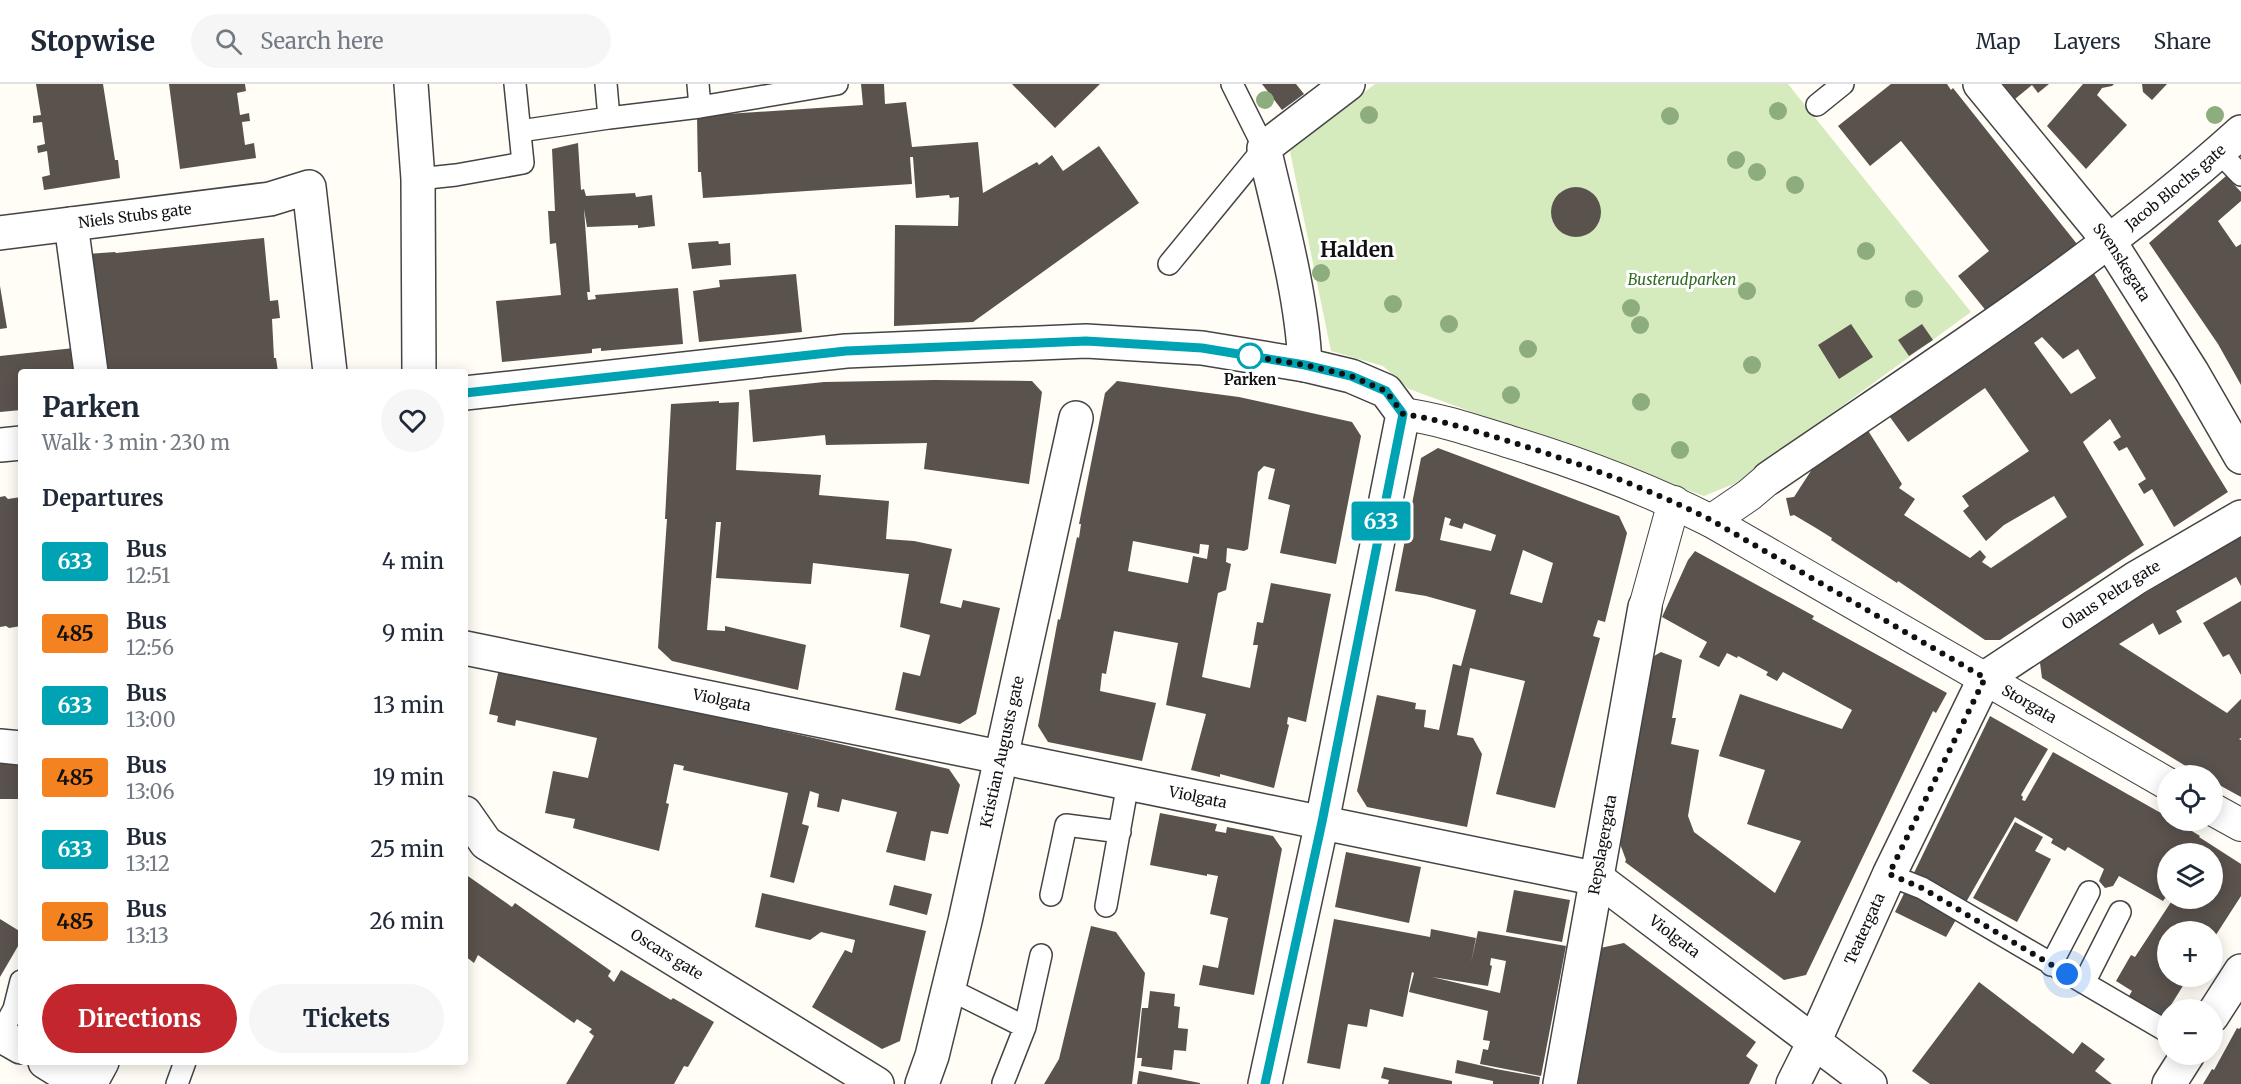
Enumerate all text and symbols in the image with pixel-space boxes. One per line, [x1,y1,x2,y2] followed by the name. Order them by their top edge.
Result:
[191,14,611,68] search box
[30,23,155,59] text: Stopwise
[212,25,245,58] icon: search
[260,27,384,55] text: Search here
[1976,28,2021,55] text: Map
[2054,28,2121,55] text: Layers
[2154,28,2211,55] text: Share
[2121,140,2229,234] street label: Jacob Blochs gate
[77,199,193,232] street label: Niels Stubs gate
[2089,219,2155,305] street label: Svenskegata
[1320,236,1394,263] district label: Halden
[1628,270,1736,289] park label: Busterudparken
[1237,343,1263,369] marker: Parken
[1224,370,1276,389] place label: Parken
[42,389,140,425] text: Parken
[381,389,444,452] button: heart
[42,430,230,455] text: Walk · 3 min · 230 m
[42,484,164,512] text: Departures
[1346,502,1416,540] line badge: 633
[1363,508,1399,535] text: 633
[126,535,167,563] text: Bus
[382,547,444,575] text: 4 min
[57,548,93,575] text: 633
[2058,556,2163,633] street label: Olaus Peltz gate
[126,563,170,588] text: 12:51
[126,607,167,635] text: Bus
[382,619,444,647] text: 9 min
[56,620,94,647] text: 485
[126,635,174,660] text: 12:56
[976,674,1028,829] street label: Kristian Augusts gate
[126,679,167,707] text: Bus
[1998,680,2060,727] street label: Storgata
[690,684,753,715] street label: Violgata
[373,691,444,719] text: 13 min
[57,692,93,719] text: 633
[126,707,176,732] text: 13:00
[126,751,167,779] text: Bus
[373,763,444,791] text: 19 min
[56,764,94,791] text: 485
[2157,765,2223,1065] map controls
[2157,765,2223,831] button: locate
[126,779,175,804] text: 13:06
[1166,782,1229,812] street label: Violgata
[1584,793,1620,896] street label: Repslagergata
[126,823,167,851] text: Bus
[370,835,444,863] text: 25 min
[57,836,93,863] text: 633
[2157,843,2223,909] button: layers
[126,851,170,876] text: 13:12
[1840,890,1889,967] street label: Teatergata
[126,895,167,923] text: Bus
[369,907,444,935] text: 26 min
[56,908,94,935] text: 485
[1645,910,1704,961] street label: Violgata
[2157,921,2223,987] button: +
[126,923,169,948] text: 13:13
[627,924,707,984] street label: Oscars gate
[2052,959,2082,989] your location
[42,984,237,1053] button: Directions
[249,984,444,1053] button: Tickets
[2157,999,2223,1065] button: −

